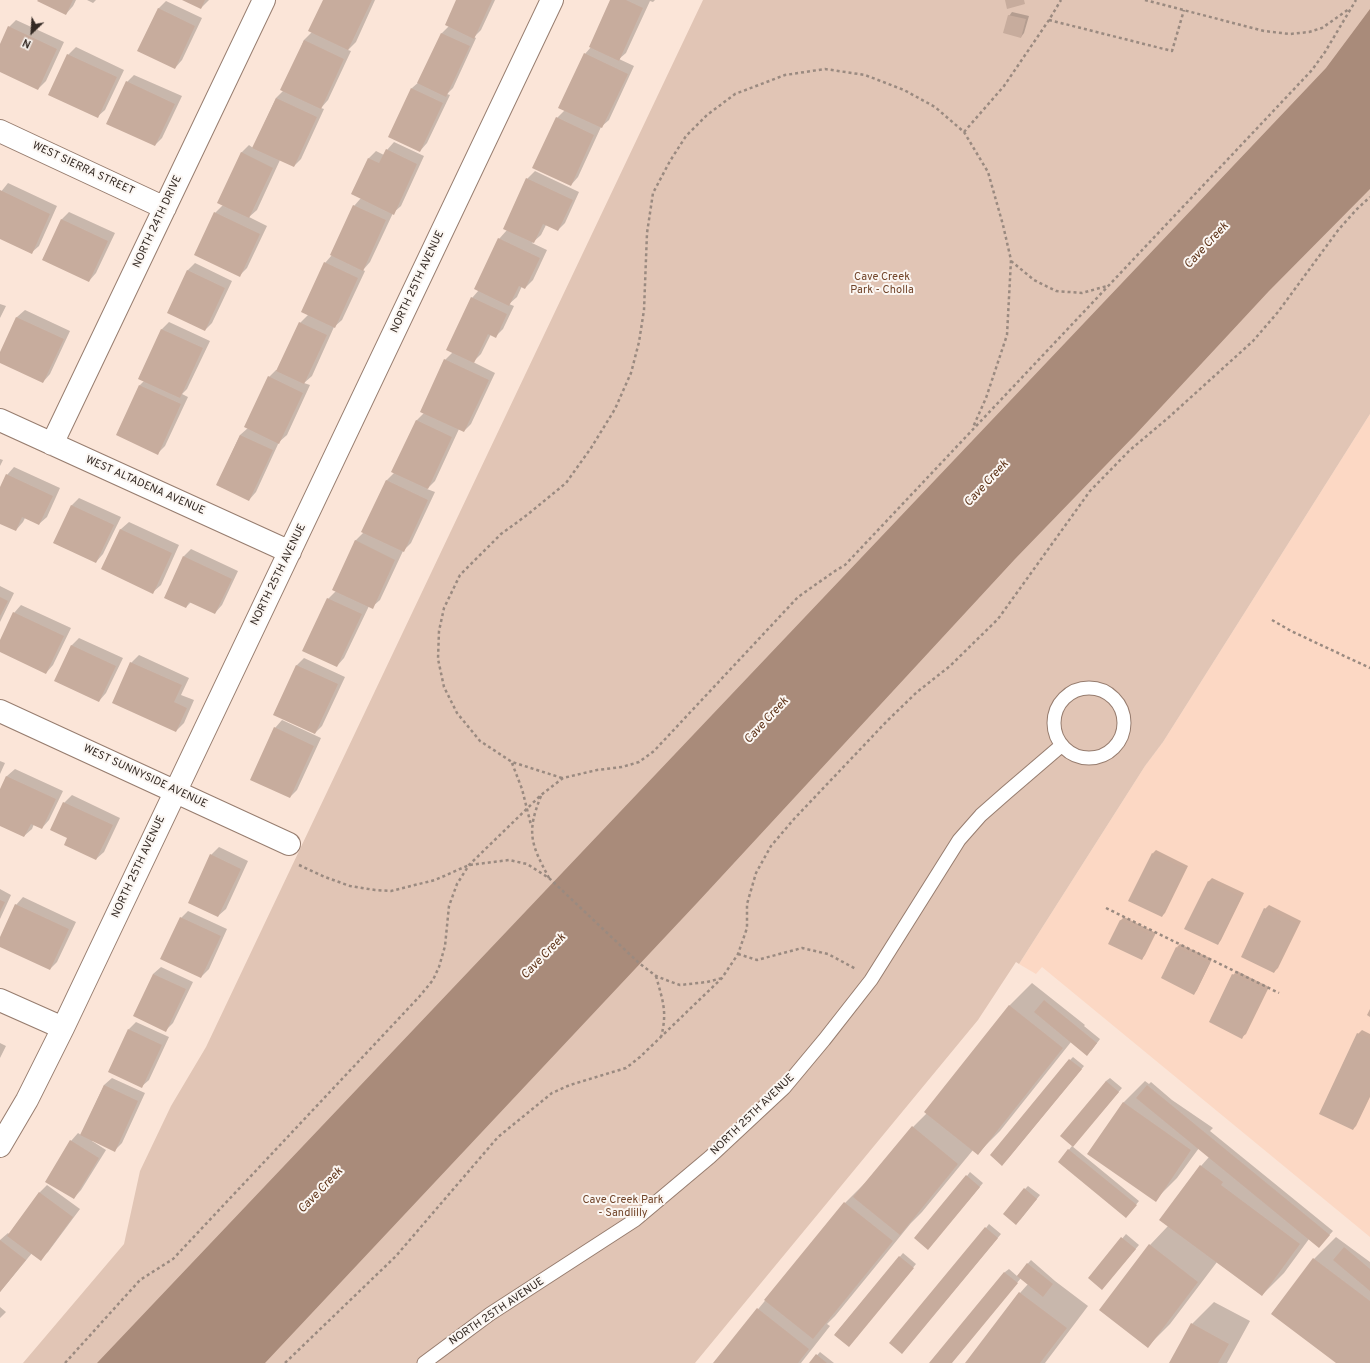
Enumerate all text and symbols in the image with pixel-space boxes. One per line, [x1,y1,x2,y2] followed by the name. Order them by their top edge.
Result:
[12,12,52,52] north arrow
[20,35,33,51] text: N
[30,140,136,198] street label: WEST SIERRA STREET
[131,174,185,270] street label: NORTH 24TH DRIVE
[1182,220,1232,272] water label: Cave Creek
[388,229,448,335] street label: NORTH 25TH AVENUE
[850,271,914,297] park label: Cave Creek Park - Cholla
[83,454,207,518] street label: WEST ALTADENA AVENUE
[962,458,1012,510] water label: Cave Creek
[249,522,309,628] street label: NORTH 25TH AVENUE
[742,695,792,747] water label: Cave Creek
[81,742,209,812] street label: WEST SUNNYSIDE AVENUE
[109,814,169,920] street label: NORTH 25TH AVENUE
[519,931,569,983] water label: Cave Creek
[708,1072,798,1158] street label: NORTH 25TH AVENUE
[296,1165,346,1217] water label: Cave Creek
[582,1194,664,1220] park label: Cave Creek Park - Sandlilly
[447,1275,547,1349] street label: NORTH 25TH AVENUE

